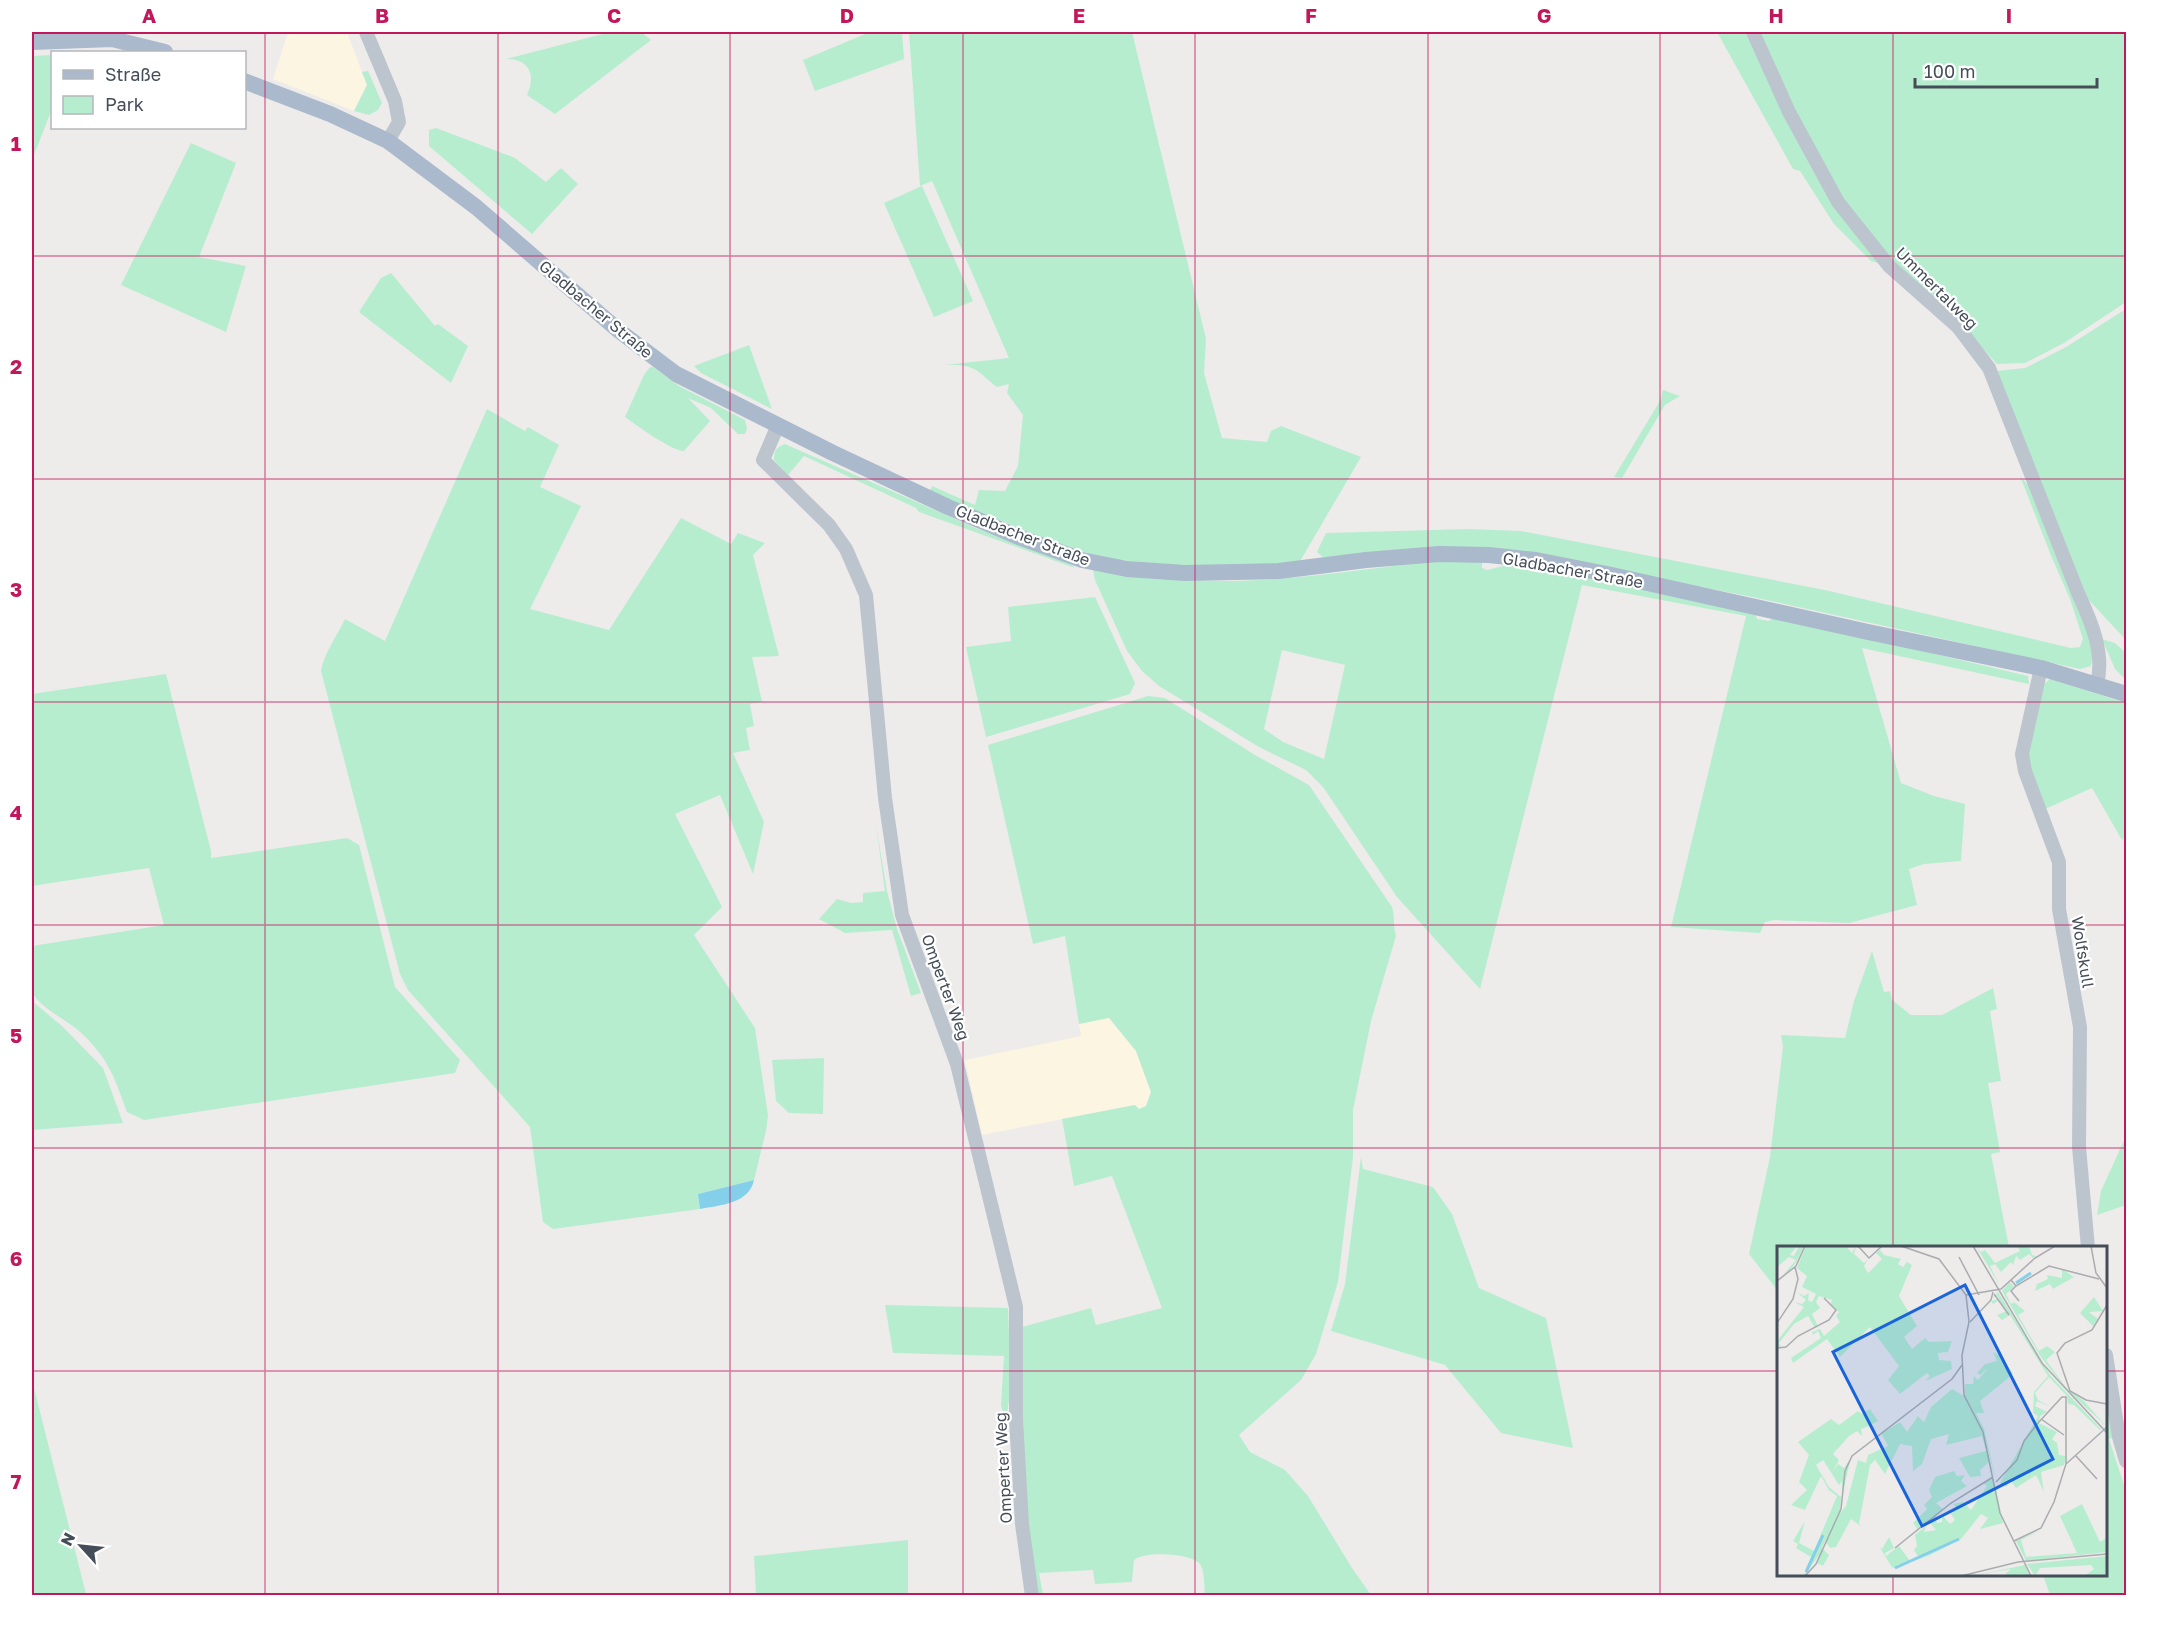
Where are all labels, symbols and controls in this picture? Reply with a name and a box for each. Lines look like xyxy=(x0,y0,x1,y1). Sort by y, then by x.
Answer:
text: A xyxy=(142,3,156,27)
text: B xyxy=(375,3,389,27)
text: C xyxy=(607,3,621,27)
text: D xyxy=(840,3,854,27)
text: E xyxy=(1073,3,1085,27)
text: F xyxy=(1305,3,1317,27)
text: G xyxy=(1537,3,1551,27)
text: H xyxy=(1768,3,1784,27)
text: I xyxy=(2006,3,2012,27)
legend xyxy=(51,51,246,129)
scale bar xyxy=(1915,51,2096,89)
text: 100 m xyxy=(1924,60,1975,82)
text: Straße xyxy=(105,63,161,85)
text: Park xyxy=(105,93,144,115)
text: 1 xyxy=(11,131,21,155)
street label: Ummertalweg xyxy=(1892,243,1982,333)
street label: Gladbacher Straße xyxy=(535,256,657,362)
text: 2 xyxy=(10,354,22,378)
street label: Gladbacher Straße xyxy=(953,500,1093,570)
street label: Gladbacher Straße xyxy=(1501,548,1645,592)
text: 3 xyxy=(10,577,22,601)
text: 4 xyxy=(10,800,22,824)
street label: Wolfskull xyxy=(2067,915,2099,989)
street label: Omperter Weg xyxy=(918,931,974,1043)
text: 5 xyxy=(10,1023,22,1047)
text: 6 xyxy=(10,1246,22,1270)
inset map xyxy=(1777,1246,2107,1576)
street label: Omperter Weg xyxy=(990,1412,1016,1524)
text: 7 xyxy=(11,1469,22,1493)
north arrow xyxy=(51,1516,111,1576)
text: N xyxy=(56,1529,79,1549)

